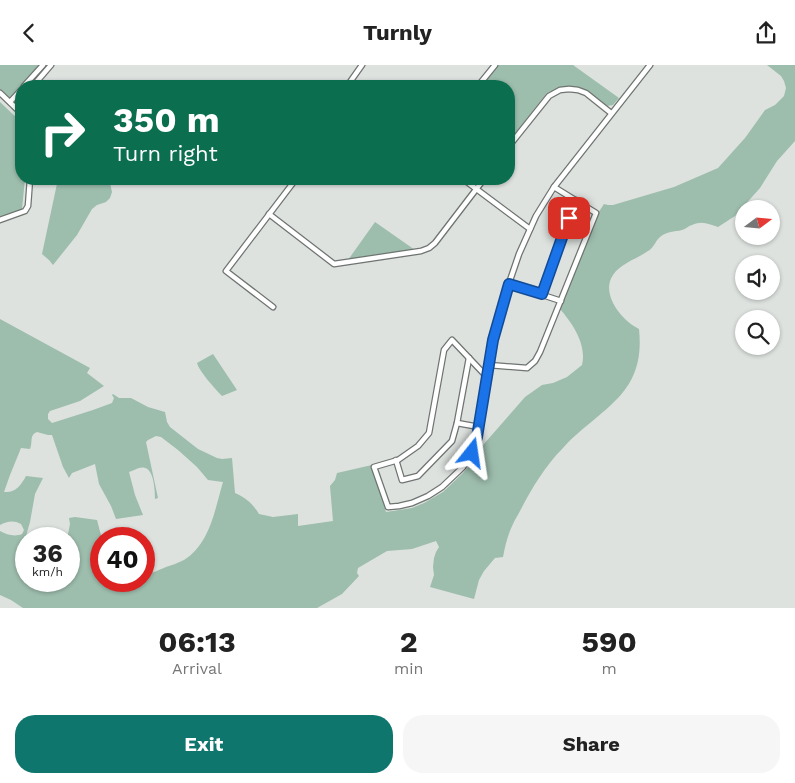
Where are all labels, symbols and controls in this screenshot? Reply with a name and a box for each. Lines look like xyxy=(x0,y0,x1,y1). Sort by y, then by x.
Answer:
icon: back xyxy=(15,19,43,47)
icon: share xyxy=(752,19,780,47)
text: Turnly xyxy=(363,20,432,45)
text: 350 m xyxy=(113,99,220,141)
icon: right xyxy=(30,100,95,165)
text: Turn right xyxy=(113,141,218,166)
pin xyxy=(548,197,590,239)
north arrow xyxy=(735,200,780,245)
map controls xyxy=(735,200,780,355)
icon: arrive xyxy=(555,204,583,232)
button: sound xyxy=(735,255,780,300)
button: search xyxy=(735,310,780,355)
position arrow xyxy=(445,426,497,478)
speed limit sign: 40 xyxy=(90,527,155,592)
text: 36 xyxy=(32,539,63,568)
text: km/h xyxy=(32,565,63,579)
text: 06:13 xyxy=(158,624,236,659)
text: 2 xyxy=(400,624,418,659)
text: 590 xyxy=(582,624,637,659)
text: Arrival xyxy=(172,659,222,678)
text: min xyxy=(394,659,423,678)
text: m xyxy=(602,659,617,678)
button: Exit xyxy=(15,715,393,773)
button: Share xyxy=(403,715,780,773)

